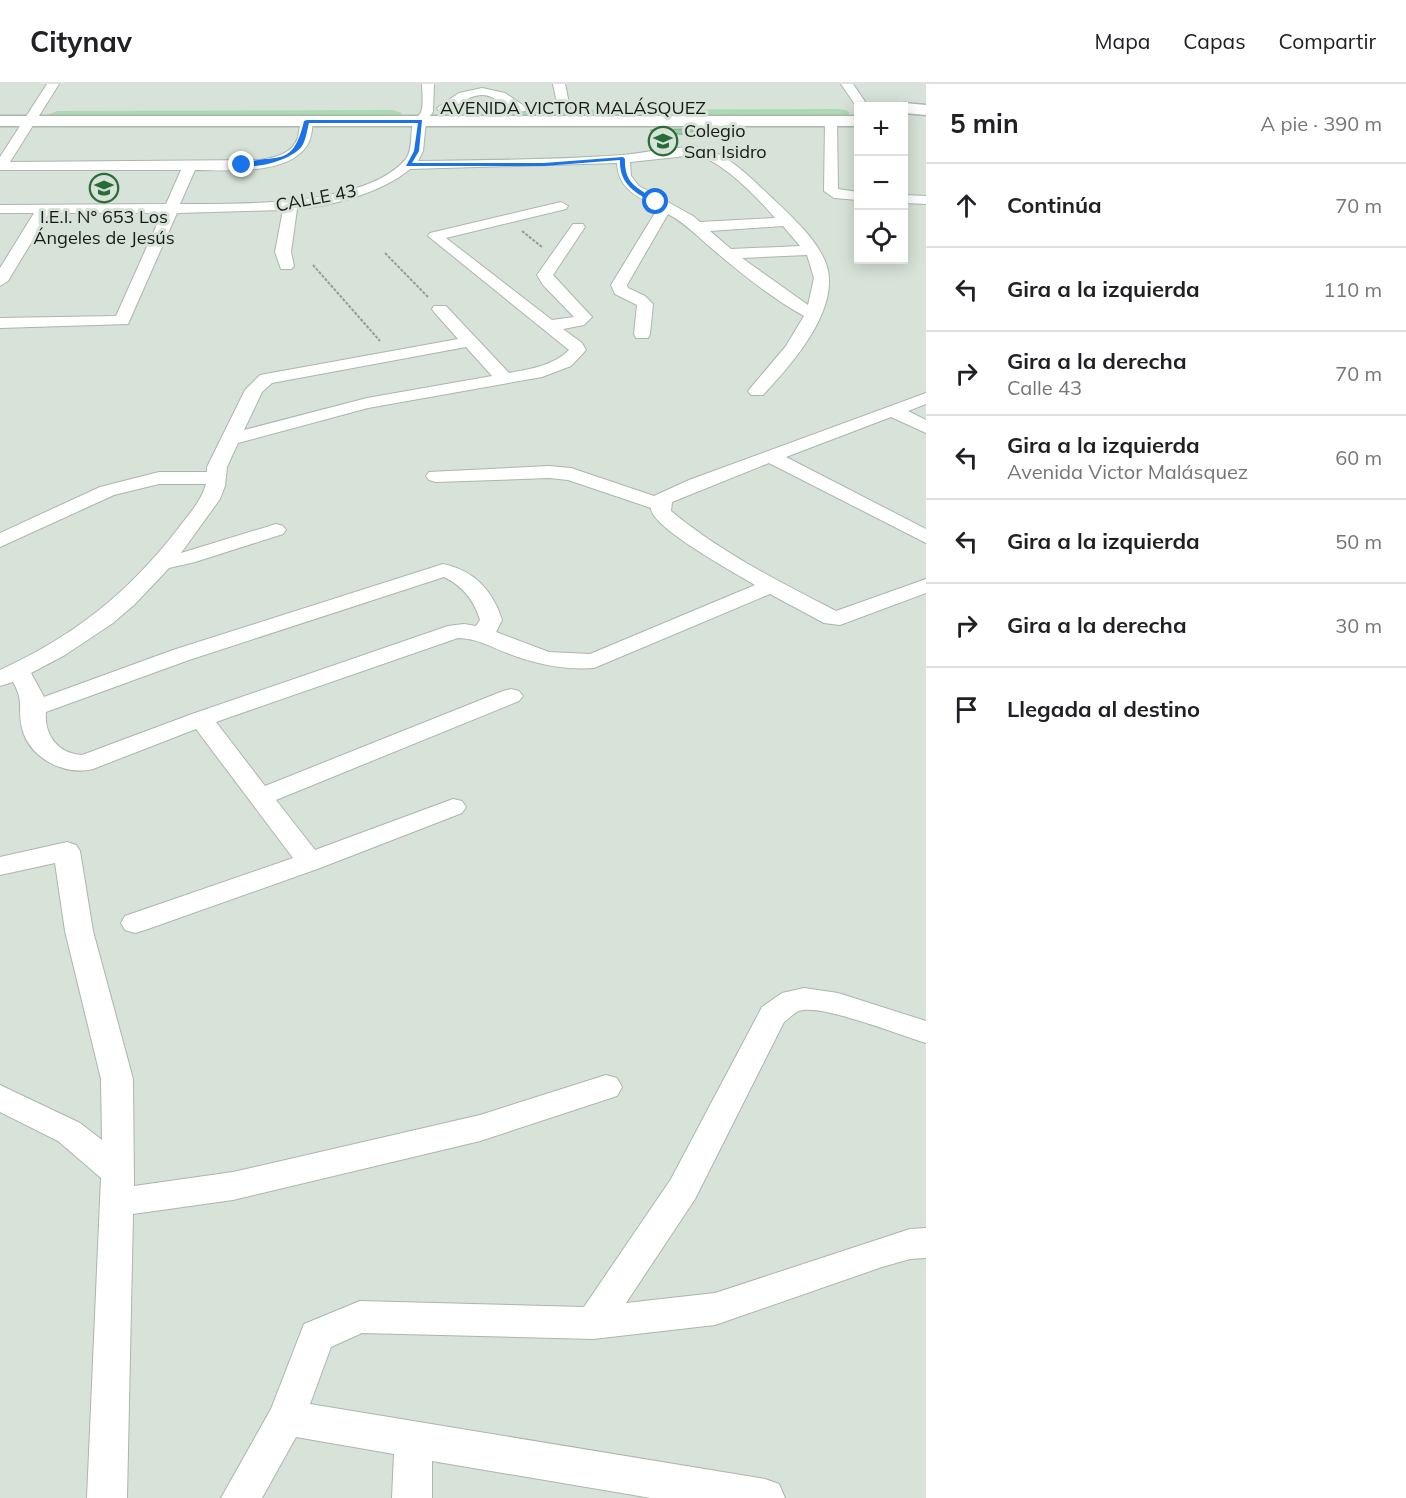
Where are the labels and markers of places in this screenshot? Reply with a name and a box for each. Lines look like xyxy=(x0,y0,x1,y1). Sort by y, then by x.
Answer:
place label: Colegio San Isidro xyxy=(684,119,767,163)
school or university icon: Colegio San Isidro xyxy=(647,125,679,157)
school or university icon: I.E.I. N° 653 Los Ángeles de Jesús xyxy=(88,172,120,204)
place label: I.E.I. N° 653 Los Ángeles de Jesús xyxy=(33,205,175,249)

